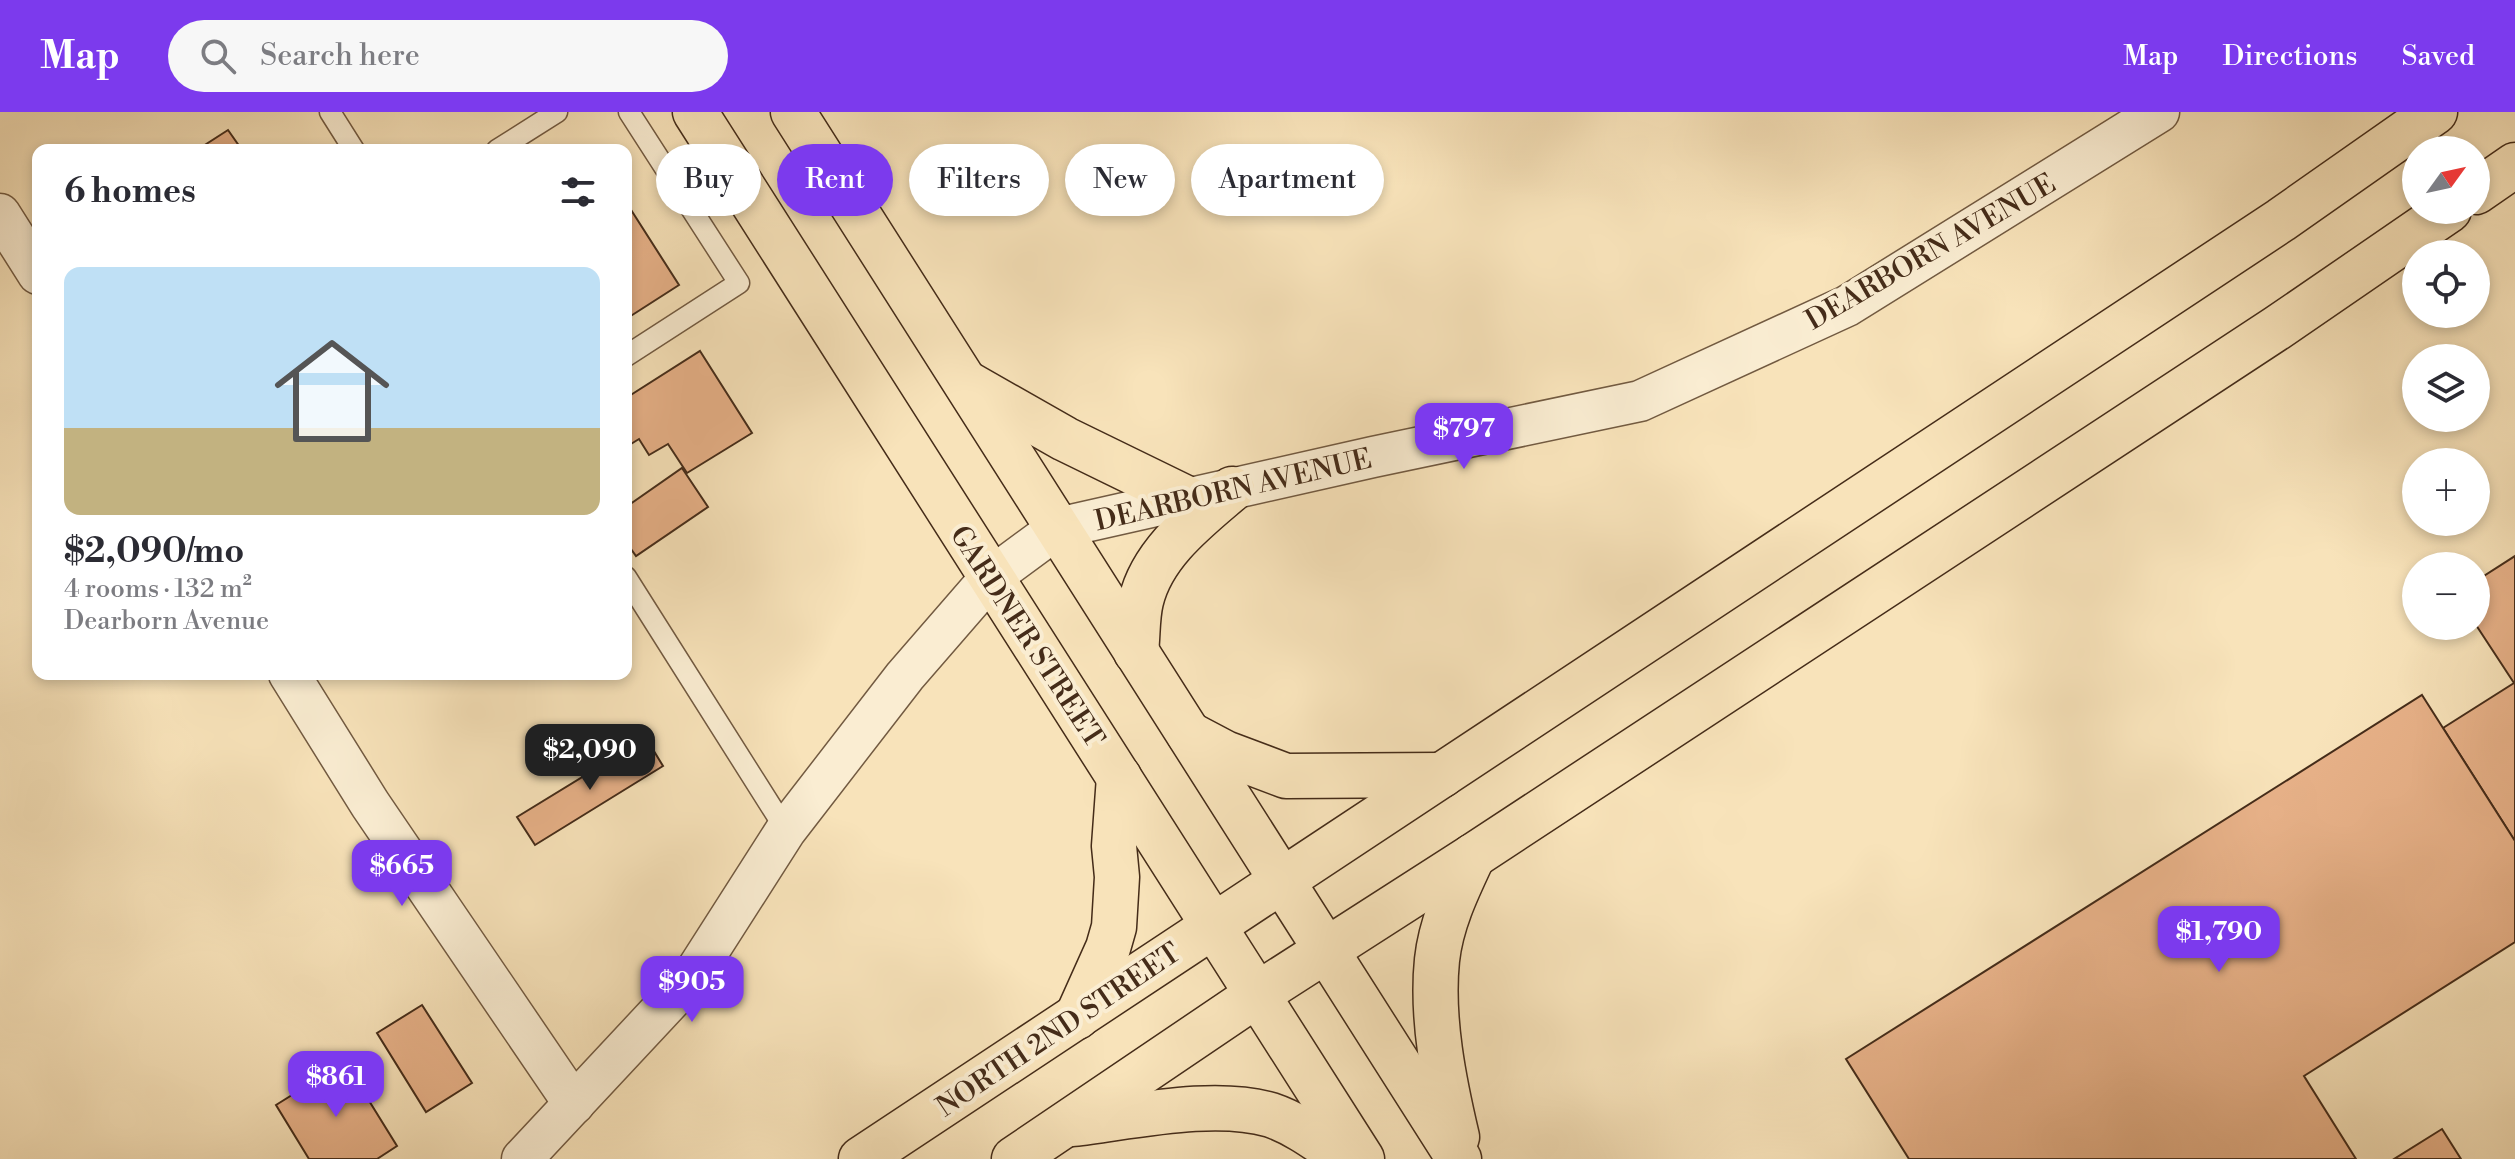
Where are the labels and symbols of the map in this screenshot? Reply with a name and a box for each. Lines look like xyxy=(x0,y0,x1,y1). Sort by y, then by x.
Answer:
north arrow xyxy=(2402,136,2490,224)
street label: DEARBORN AVENUE xyxy=(1799,166,2062,338)
pin: $797 xyxy=(1417,403,1511,471)
street label: DEARBORN AVENUE xyxy=(1091,442,1375,539)
street label: GARDNER STREET xyxy=(942,519,1112,754)
pin: $2,090 xyxy=(525,724,655,792)
pin: $665 xyxy=(355,840,449,908)
pin: $1,790 xyxy=(2154,906,2284,974)
street label: NORTH 2ND STREET xyxy=(930,936,1188,1125)
pin: $905 xyxy=(645,956,739,1024)
pin: $861 xyxy=(289,1051,383,1119)

